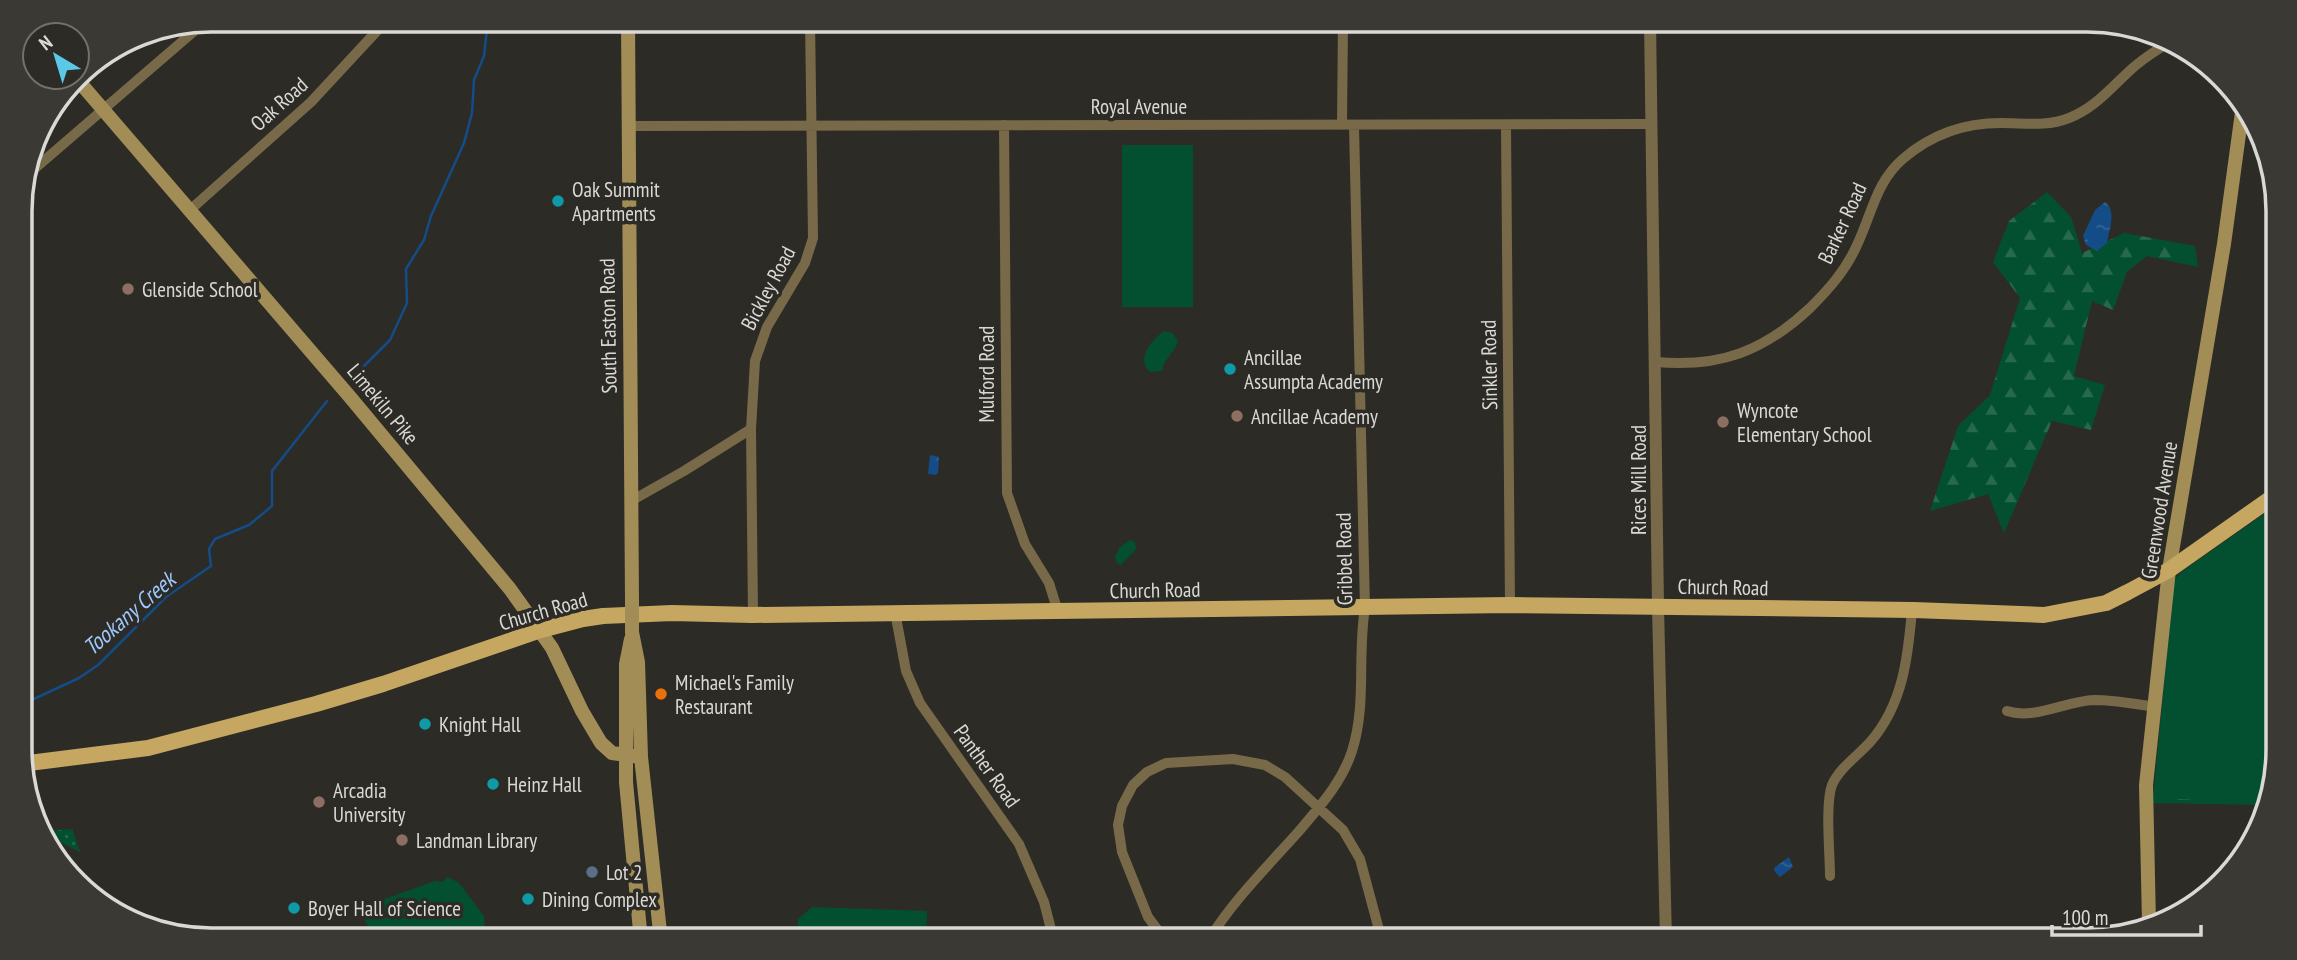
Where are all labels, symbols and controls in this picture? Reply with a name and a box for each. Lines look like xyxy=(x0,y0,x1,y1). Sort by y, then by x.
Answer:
north arrow xyxy=(21,21,91,91)
text: N xyxy=(34,30,57,55)
street label: Oak Road xyxy=(245,71,313,137)
street label: Royal Avenue xyxy=(1091,93,1187,120)
place label: Oak Summit Apartments xyxy=(572,176,660,227)
street label: Barker Road xyxy=(1811,178,1873,268)
marker: Oak Summit Apartments xyxy=(550,193,566,209)
street label: Bickley Road xyxy=(735,242,801,334)
street label: South Easton Road xyxy=(593,258,623,394)
place label: Glenside School xyxy=(142,276,258,303)
marker: Glenside School xyxy=(120,281,136,297)
street label: Sinkler Road xyxy=(1475,320,1503,410)
street label: Mulford Road xyxy=(973,326,1000,422)
place label: Ancillae Assumpta Academy xyxy=(1244,344,1383,395)
street label: Limekiln Pike xyxy=(341,358,425,450)
marker: Ancillae Assumpta Academy xyxy=(1222,361,1238,377)
place label: Wyncote Elementary School xyxy=(1737,397,1872,448)
place label: Ancillae Academy xyxy=(1251,403,1378,430)
marker: Ancillae Academy xyxy=(1229,408,1245,424)
marker: Wyncote Elementary School xyxy=(1715,414,1731,430)
street label: Rices Mill Road xyxy=(1625,425,1652,535)
street label: Greenwood Avenue xyxy=(2135,439,2183,581)
street label: Gribbel Road xyxy=(1330,512,1358,606)
water label: Tookany Creek xyxy=(77,563,184,661)
street label: Church Road xyxy=(1677,573,1769,601)
street label: Church Road xyxy=(1109,576,1201,604)
street label: Church Road xyxy=(496,586,590,636)
place label: Michael's Family Restaurant xyxy=(675,669,794,720)
marker: Michael's Family Restaurant xyxy=(653,686,669,702)
place label: Knight Hall xyxy=(439,711,521,738)
marker: Knight Hall xyxy=(417,716,433,732)
street label: Panther Road xyxy=(948,719,1026,813)
place label: Heinz Hall xyxy=(507,771,582,798)
marker: Heinz Hall xyxy=(485,776,501,792)
place label: Arcadia University xyxy=(333,777,406,828)
marker: Arcadia University xyxy=(311,794,327,810)
place label: Landman Library xyxy=(416,827,537,854)
marker: Landman Library xyxy=(394,832,410,848)
place label: Lot 2 xyxy=(606,859,643,886)
marker: Lot 2 xyxy=(584,864,600,880)
place label: Dining Complex xyxy=(542,886,657,913)
marker: Dining Complex xyxy=(520,891,536,907)
scale bar xyxy=(2052,894,2201,938)
place label: Boyer Hall of Science xyxy=(308,895,461,922)
marker: Boyer Hall of Science xyxy=(286,900,302,916)
text: 100 m xyxy=(2062,904,2108,931)

